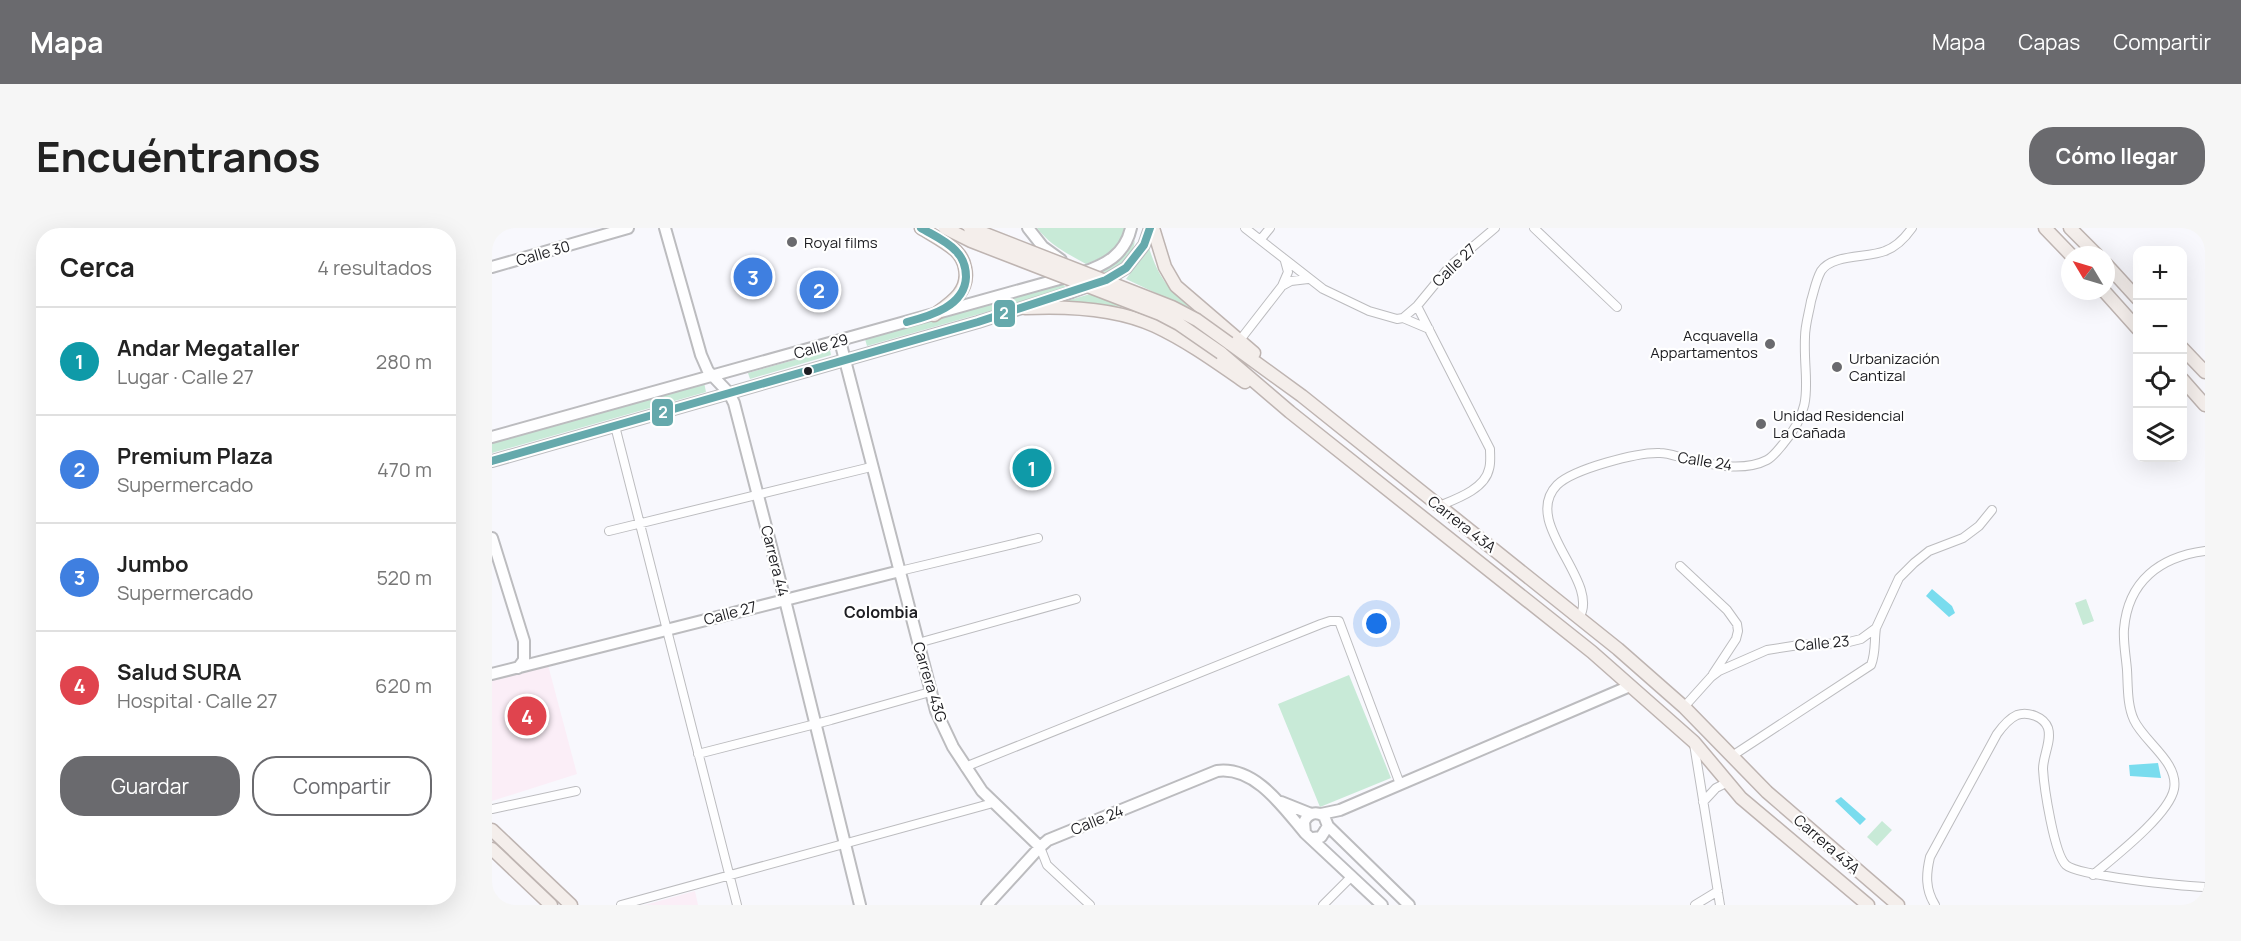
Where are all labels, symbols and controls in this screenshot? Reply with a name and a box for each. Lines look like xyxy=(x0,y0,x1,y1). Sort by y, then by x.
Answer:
text: Mapa xyxy=(30,23,103,61)
text: Mapa xyxy=(1932,28,1985,56)
text: Capas xyxy=(2018,28,2080,56)
text: Compartir xyxy=(2113,28,2211,56)
text: Encuéntranos xyxy=(36,127,321,185)
button: Cómo llegar xyxy=(2029,127,2205,185)
place label: Royal films xyxy=(804,232,878,253)
street label: Calle 30 xyxy=(514,235,572,271)
marker: Royal films xyxy=(785,235,799,249)
street label: Calle 27 xyxy=(1427,239,1481,291)
north arrow xyxy=(2061,246,2115,300)
map controls xyxy=(2133,246,2187,462)
button: + xyxy=(2133,246,2187,300)
text: Cerca xyxy=(60,249,135,285)
text: 4 resultados xyxy=(317,254,432,281)
pin: 3 xyxy=(734,254,772,300)
pin: 2 xyxy=(800,268,838,312)
line badge: 2 xyxy=(993,299,1016,328)
button: − xyxy=(2133,300,2187,354)
text: 2 xyxy=(999,302,1009,324)
place label: Acquavella Appartamentos xyxy=(1650,325,1758,363)
street label: Calle 29 xyxy=(791,328,851,364)
text: Andar Megataller xyxy=(117,333,300,363)
marker: Acquavella Appartamentos xyxy=(1763,337,1777,351)
text: 1 xyxy=(75,348,84,375)
text: 280 m xyxy=(376,348,432,375)
place label: Urbanización Cantizal xyxy=(1849,348,1940,386)
button: locate xyxy=(2133,354,2187,408)
marker: Urbanización Cantizal xyxy=(1830,360,1844,374)
text: Lugar · Calle 27 xyxy=(117,363,254,390)
unlabelled marker xyxy=(802,365,814,377)
line badge: 2 xyxy=(651,398,674,427)
text: 2 xyxy=(658,401,668,423)
place label: Unidad Residencial La Cañada xyxy=(1773,405,1904,443)
button: layers xyxy=(2133,408,2187,462)
marker: Unidad Residencial La Cañada xyxy=(1754,417,1768,431)
text: Premium Plaza xyxy=(117,441,273,471)
pin: 1 xyxy=(1012,446,1052,490)
street label: Calle 24 xyxy=(1676,446,1734,476)
text: 2 xyxy=(74,456,85,483)
text: 470 m xyxy=(377,456,432,483)
text: Supermercado xyxy=(117,471,253,498)
street label: Carrera 43A xyxy=(1423,491,1501,558)
street label: Carrera 44 xyxy=(756,523,794,599)
text: Jumbo xyxy=(117,549,189,579)
text: 3 xyxy=(74,564,85,591)
text: 520 m xyxy=(376,564,432,591)
text: Supermercado xyxy=(117,579,253,606)
street label: Calle 27 xyxy=(701,596,759,630)
district label: Colombia xyxy=(844,601,918,623)
your location xyxy=(1362,609,1391,638)
street label: Calle 23 xyxy=(1794,630,1850,656)
street label: Carrera 43G xyxy=(908,639,952,725)
text: Salud SURA xyxy=(117,657,242,687)
text: 4 xyxy=(73,672,86,699)
text: 620 m xyxy=(375,672,432,699)
text: Hospital · Calle 27 xyxy=(117,687,278,714)
pin: 4 xyxy=(507,694,546,738)
button: Guardar xyxy=(60,756,240,816)
button: Compartir xyxy=(252,756,432,816)
street label: Calle 24 xyxy=(1068,800,1127,840)
street label: Carrera 43A xyxy=(1789,809,1865,879)

